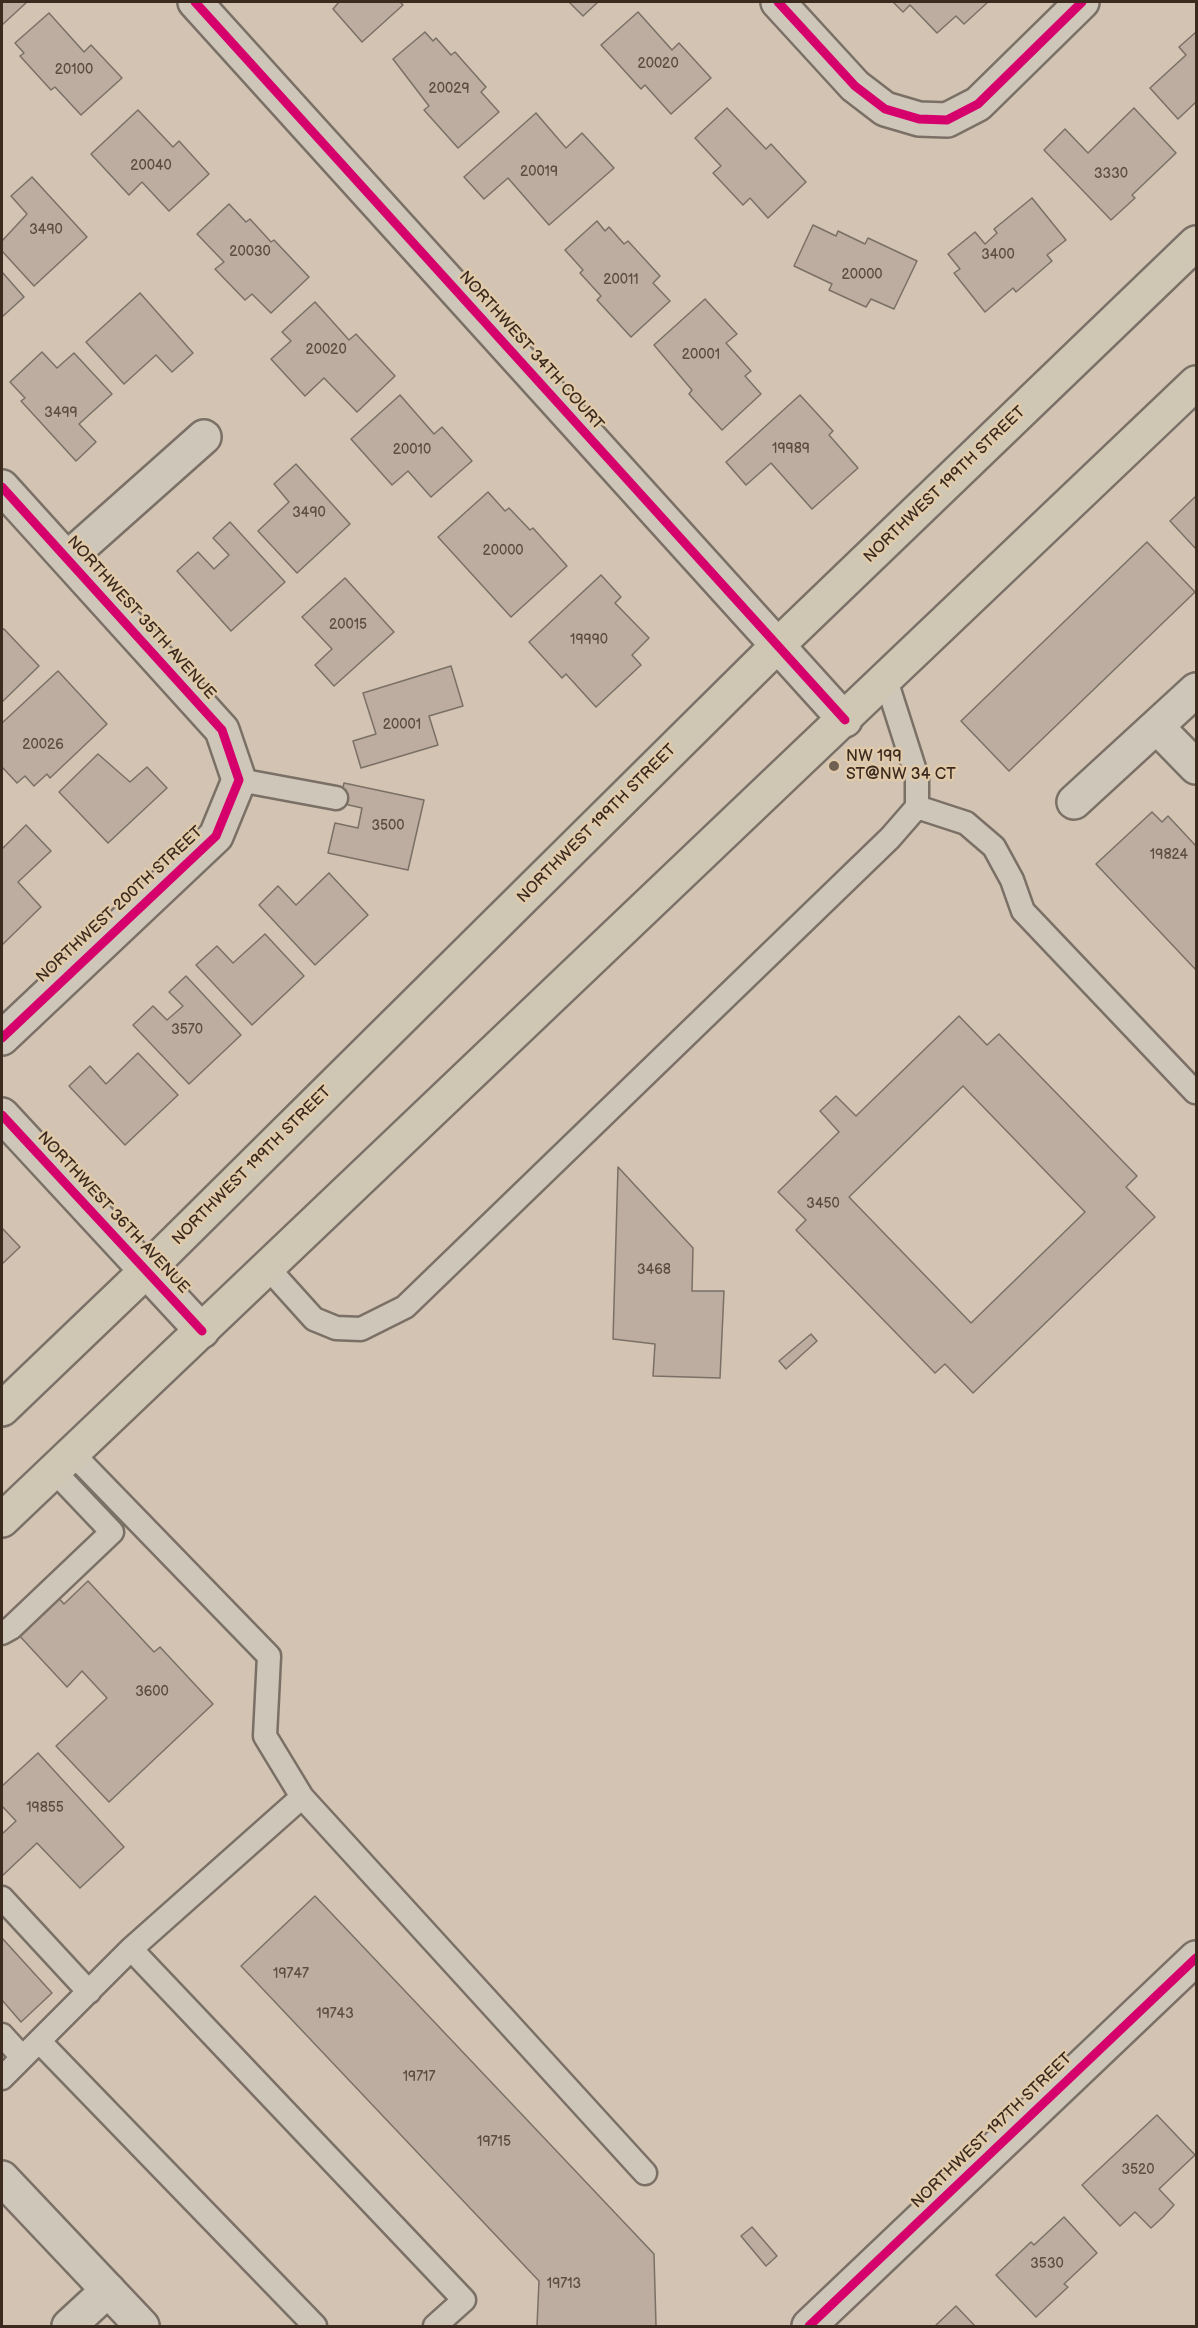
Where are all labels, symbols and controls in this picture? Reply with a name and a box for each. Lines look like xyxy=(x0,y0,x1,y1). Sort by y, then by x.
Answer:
house number: 20020 xyxy=(637,56,679,72)
house number: 20100 xyxy=(55,62,93,78)
house number: 20029 xyxy=(428,81,470,97)
house number: 20040 xyxy=(130,158,172,174)
house number: 20019 xyxy=(520,164,558,180)
house number: 3330 xyxy=(1094,166,1128,182)
house number: 3490 xyxy=(29,222,63,238)
house number: 20030 xyxy=(229,244,271,260)
house number: 3400 xyxy=(981,247,1015,263)
house number: 20000 xyxy=(841,267,883,283)
street label: NORTHWEST 34TH COURT xyxy=(455,268,607,434)
house number: 20011 xyxy=(603,272,639,288)
house number: 20020 xyxy=(305,342,347,358)
house number: 20001 xyxy=(682,347,720,363)
street label: NORTHWEST 199TH STREET xyxy=(860,403,1030,567)
house number: 3499 xyxy=(44,405,78,421)
house number: 19989 xyxy=(772,441,810,457)
house number: 20010 xyxy=(393,442,431,458)
house number: 3490 xyxy=(292,505,326,521)
street label: NORTHWEST 35TH AVENUE xyxy=(63,532,219,704)
house number: 20000 xyxy=(482,543,524,559)
house number: 20015 xyxy=(329,617,367,633)
house number: 19990 xyxy=(570,632,608,648)
house number: 20001 xyxy=(383,717,421,733)
house number: 20026 xyxy=(22,737,64,753)
street label: NORTHWEST 199TH STREET xyxy=(514,741,680,907)
place label: NW 199 ST@NW 34 CT xyxy=(846,747,956,785)
marker: NW 199 ST@NW 34 CT xyxy=(827,759,841,773)
house number: 3500 xyxy=(371,818,405,834)
street label: NORTHWEST 200TH STREET xyxy=(33,823,207,987)
house number: 19824 xyxy=(1150,847,1188,863)
house number: 3570 xyxy=(171,1022,203,1038)
street label: NORTHWEST 199TH STREET xyxy=(169,1083,335,1249)
street label: NORTHWEST 36TH AVENUE xyxy=(33,1128,193,1298)
house number: 3450 xyxy=(806,1196,840,1212)
house number: 3468 xyxy=(637,1262,671,1278)
house number: 3600 xyxy=(135,1684,169,1700)
house number: 19855 xyxy=(26,1800,64,1816)
house number: 19747 xyxy=(273,1966,309,1982)
house number: 19743 xyxy=(316,2006,354,2022)
street label: NORTHWEST 197TH STREET xyxy=(908,2049,1076,2213)
house number: 19717 xyxy=(403,2069,435,2085)
house number: 19715 xyxy=(477,2134,511,2150)
house number: 3520 xyxy=(1121,2162,1155,2178)
house number: 3530 xyxy=(1030,2256,1064,2272)
house number: 19713 xyxy=(547,2276,581,2292)

